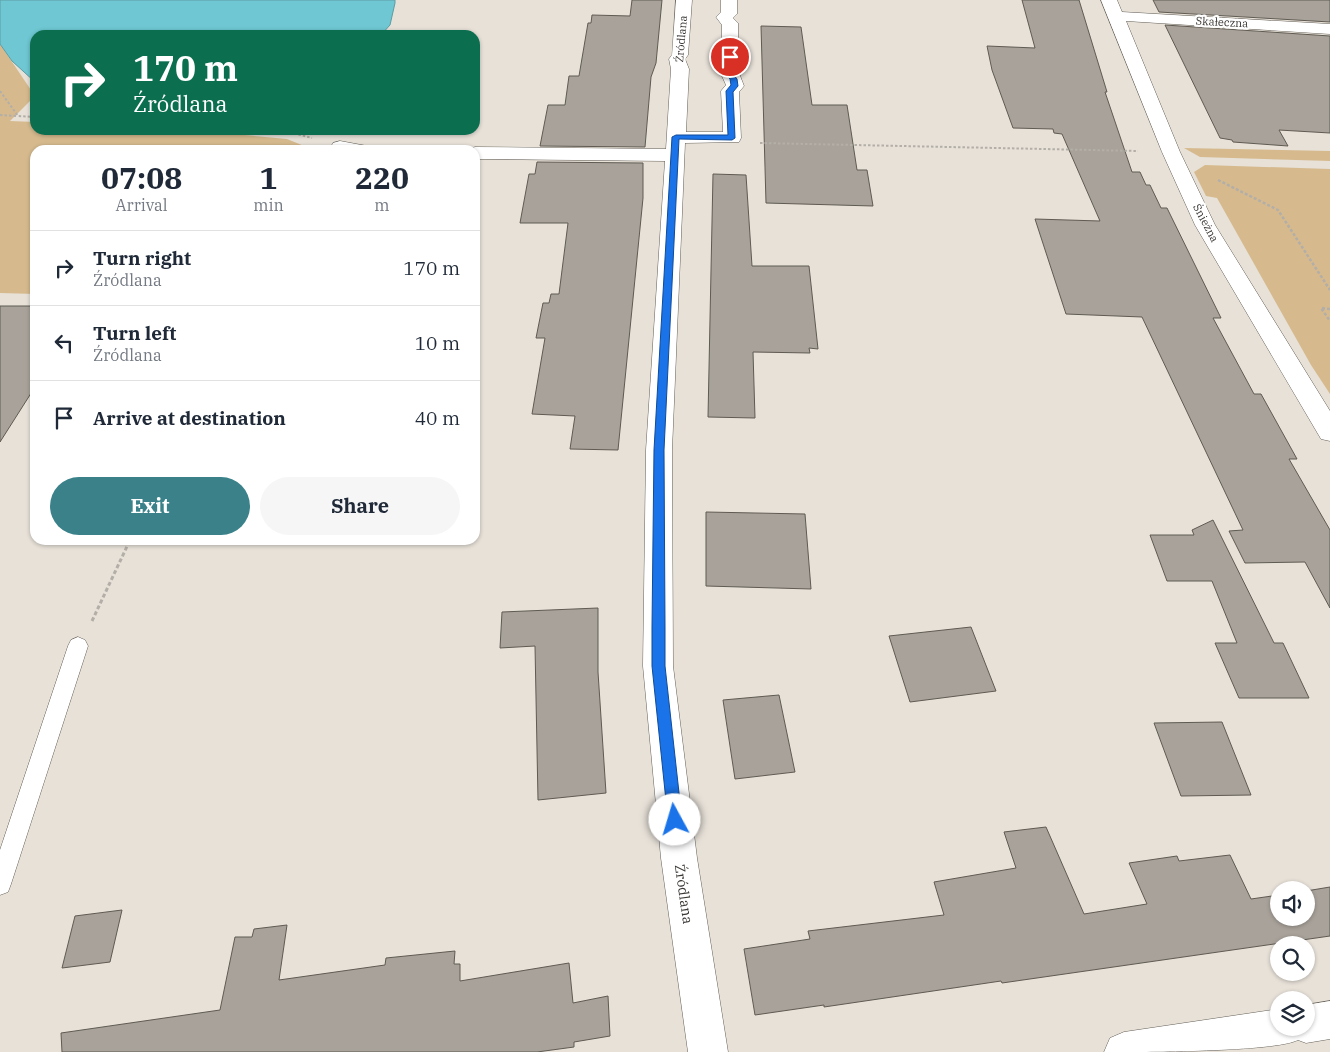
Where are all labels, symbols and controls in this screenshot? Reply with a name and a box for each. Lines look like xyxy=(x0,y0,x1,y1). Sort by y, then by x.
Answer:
street label: Skałeczna xyxy=(1195,14,1249,30)
street label: Źródlana xyxy=(672,15,690,63)
pin xyxy=(709,36,751,78)
icon: arrive xyxy=(716,43,744,71)
text: 170 m xyxy=(133,45,238,91)
icon: right xyxy=(50,50,115,115)
text: Źródlana xyxy=(133,89,227,118)
text: 07:08 xyxy=(101,158,182,197)
text: 1 xyxy=(260,158,278,197)
text: 220 xyxy=(355,158,409,197)
text: Arrival xyxy=(116,195,168,215)
text: min xyxy=(253,195,284,215)
text: m xyxy=(374,195,390,215)
street label: Śnieżna xyxy=(1190,201,1222,245)
text: Turn right xyxy=(93,246,191,270)
icon: right xyxy=(50,254,78,282)
text: 170 m xyxy=(403,256,460,280)
text: Źródlana xyxy=(93,270,162,290)
text: Turn left xyxy=(93,321,176,345)
icon: left xyxy=(50,329,78,357)
text: 10 m xyxy=(415,331,460,355)
text: Źródlana xyxy=(93,345,162,365)
icon: arrive xyxy=(50,404,78,432)
text: Arrive at destination xyxy=(93,406,286,430)
text: 40 m xyxy=(415,406,460,430)
button: Exit xyxy=(50,477,250,535)
button: Share xyxy=(260,477,460,535)
position arrow xyxy=(648,793,700,845)
street label: Źródlana xyxy=(671,863,698,925)
map controls xyxy=(1270,881,1315,1036)
button: sound xyxy=(1270,881,1315,926)
button: search xyxy=(1270,936,1315,981)
button: layers xyxy=(1270,991,1315,1036)

